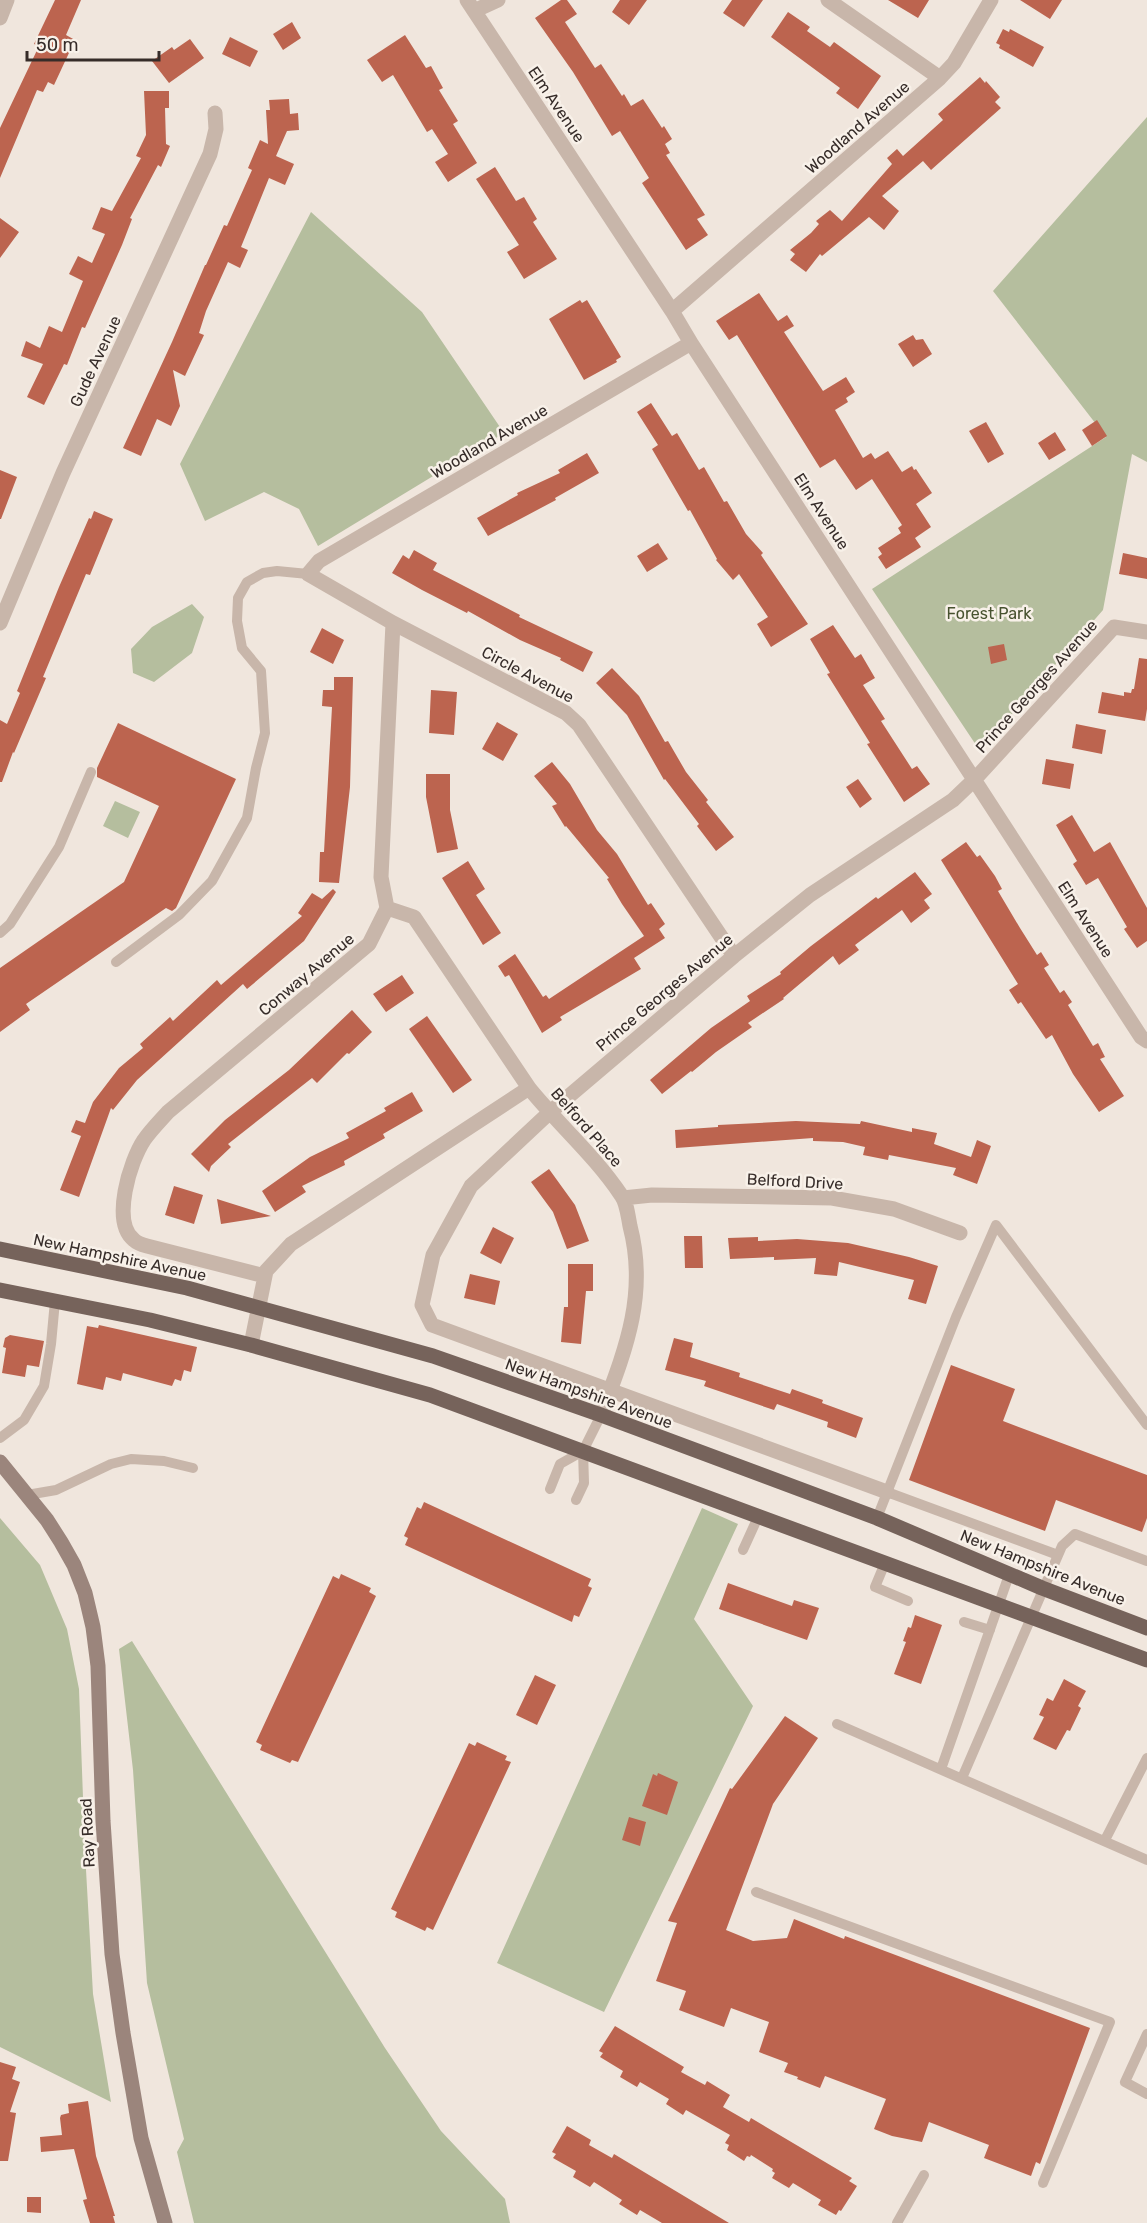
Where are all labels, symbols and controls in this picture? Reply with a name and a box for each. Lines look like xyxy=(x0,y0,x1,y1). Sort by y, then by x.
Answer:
scale bar xyxy=(27,24,159,62)
text: 50 m xyxy=(36,34,79,56)
street label: Elm Avenue xyxy=(524,63,589,146)
street label: Woodland Avenue xyxy=(801,77,913,178)
street label: Gude Avenue xyxy=(66,313,125,410)
street label: Woodland Avenue xyxy=(427,400,551,483)
street label: Elm Avenue xyxy=(790,469,853,553)
park label: Forest Park xyxy=(947,604,1032,623)
street label: Prince Georges Avenue xyxy=(971,616,1101,757)
street label: Circle Avenue xyxy=(478,642,577,707)
street label: Elm Avenue xyxy=(1054,877,1117,961)
street label: Conway Avenue xyxy=(255,929,358,1020)
street label: Prince Georges Avenue xyxy=(592,930,737,1055)
street label: Belford Place xyxy=(547,1084,626,1171)
street label: Belford Drive xyxy=(746,1169,844,1194)
street label: New Hampshire Avenue xyxy=(32,1230,208,1285)
street label: New Hampshire Avenue xyxy=(503,1354,675,1433)
street label: New Hampshire Avenue xyxy=(957,1526,1128,1609)
street label: Ray Road xyxy=(76,1798,99,1868)

